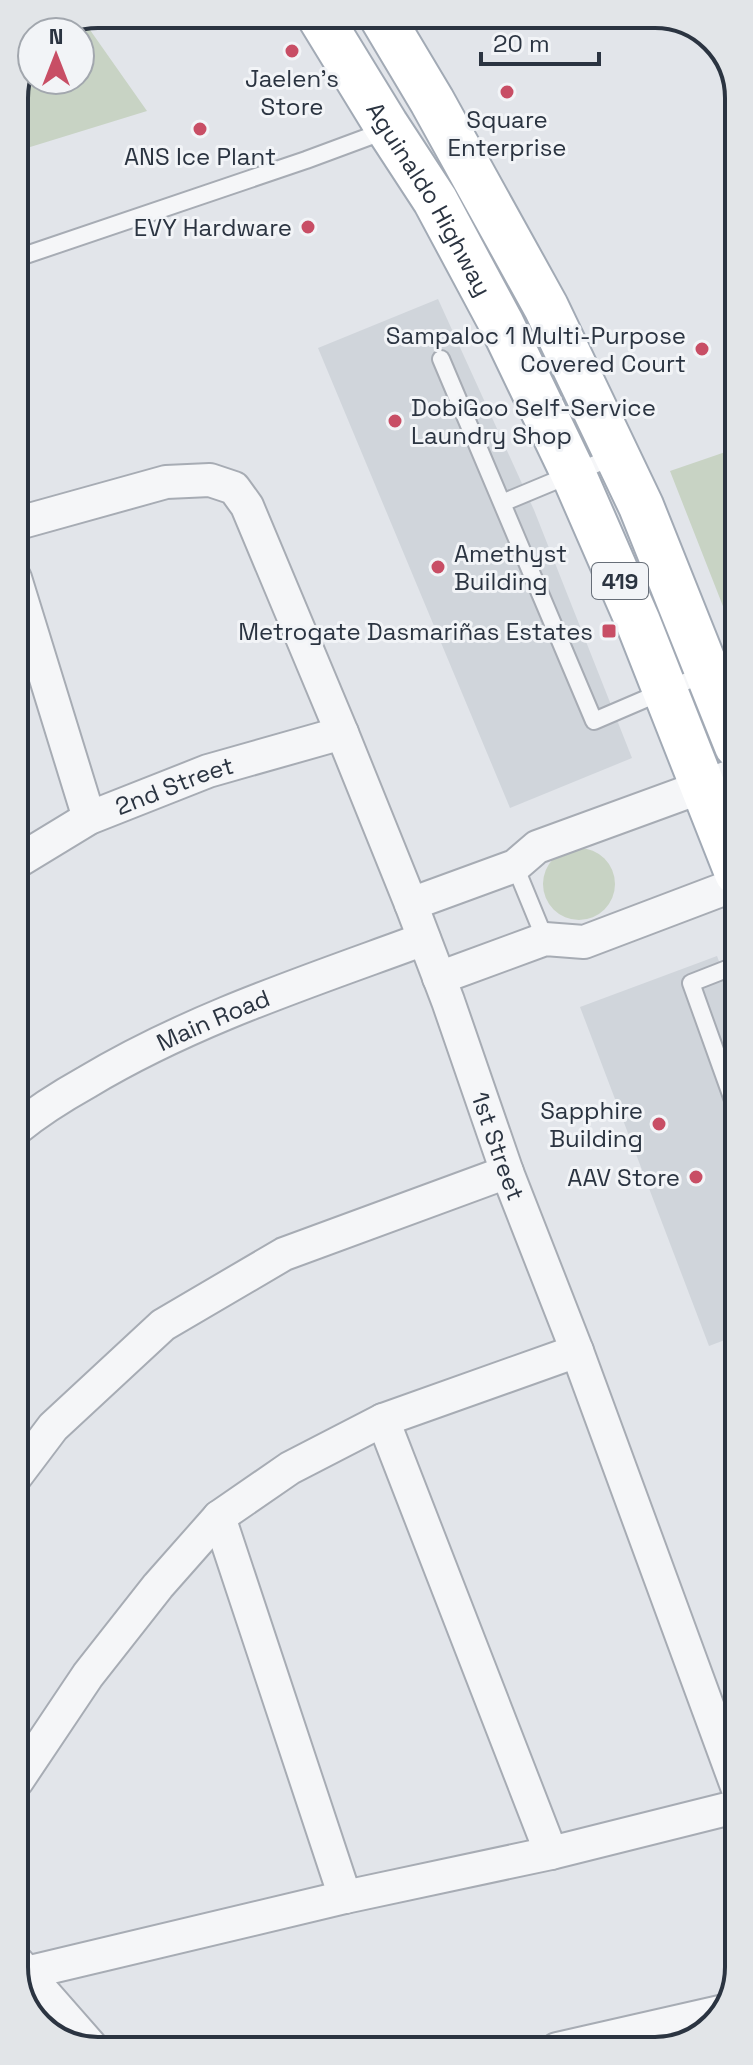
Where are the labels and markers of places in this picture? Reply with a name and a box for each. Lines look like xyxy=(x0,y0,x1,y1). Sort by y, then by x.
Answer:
marker: Jaelen's Store xyxy=(283,42,301,60)
place label: Jaelen's Store xyxy=(245,63,339,122)
marker: Square Enterprise xyxy=(498,83,516,101)
place label: Square Enterprise xyxy=(448,104,567,163)
marker: ANS Ice Plant xyxy=(191,120,209,138)
place label: ANS Ice Plant xyxy=(124,141,276,172)
place label: EVY Hardware xyxy=(134,212,292,243)
marker: EVY Hardware xyxy=(299,218,317,236)
place label: Sampaloc 1 Multi-Purpose Covered Court xyxy=(386,320,686,379)
marker: Sampaloc 1 Multi-Purpose Covered Court xyxy=(693,340,711,358)
place label: DobiGoo Self-Service Laundry Shop xyxy=(411,392,656,451)
marker: DobiGoo Self-Service Laundry Shop xyxy=(386,412,404,430)
place label: Amethyst Building xyxy=(454,538,567,597)
marker: Amethyst Building xyxy=(429,558,447,576)
place label: Metrogate Dasmariñas Estates xyxy=(238,616,593,647)
marker: Metrogate Dasmariñas Estates xyxy=(600,622,618,640)
place label: Sapphire Building xyxy=(540,1095,643,1154)
marker: Sapphire Building xyxy=(650,1115,668,1133)
place label: AAV Store xyxy=(567,1162,680,1193)
marker: AAV Store xyxy=(687,1168,705,1186)

